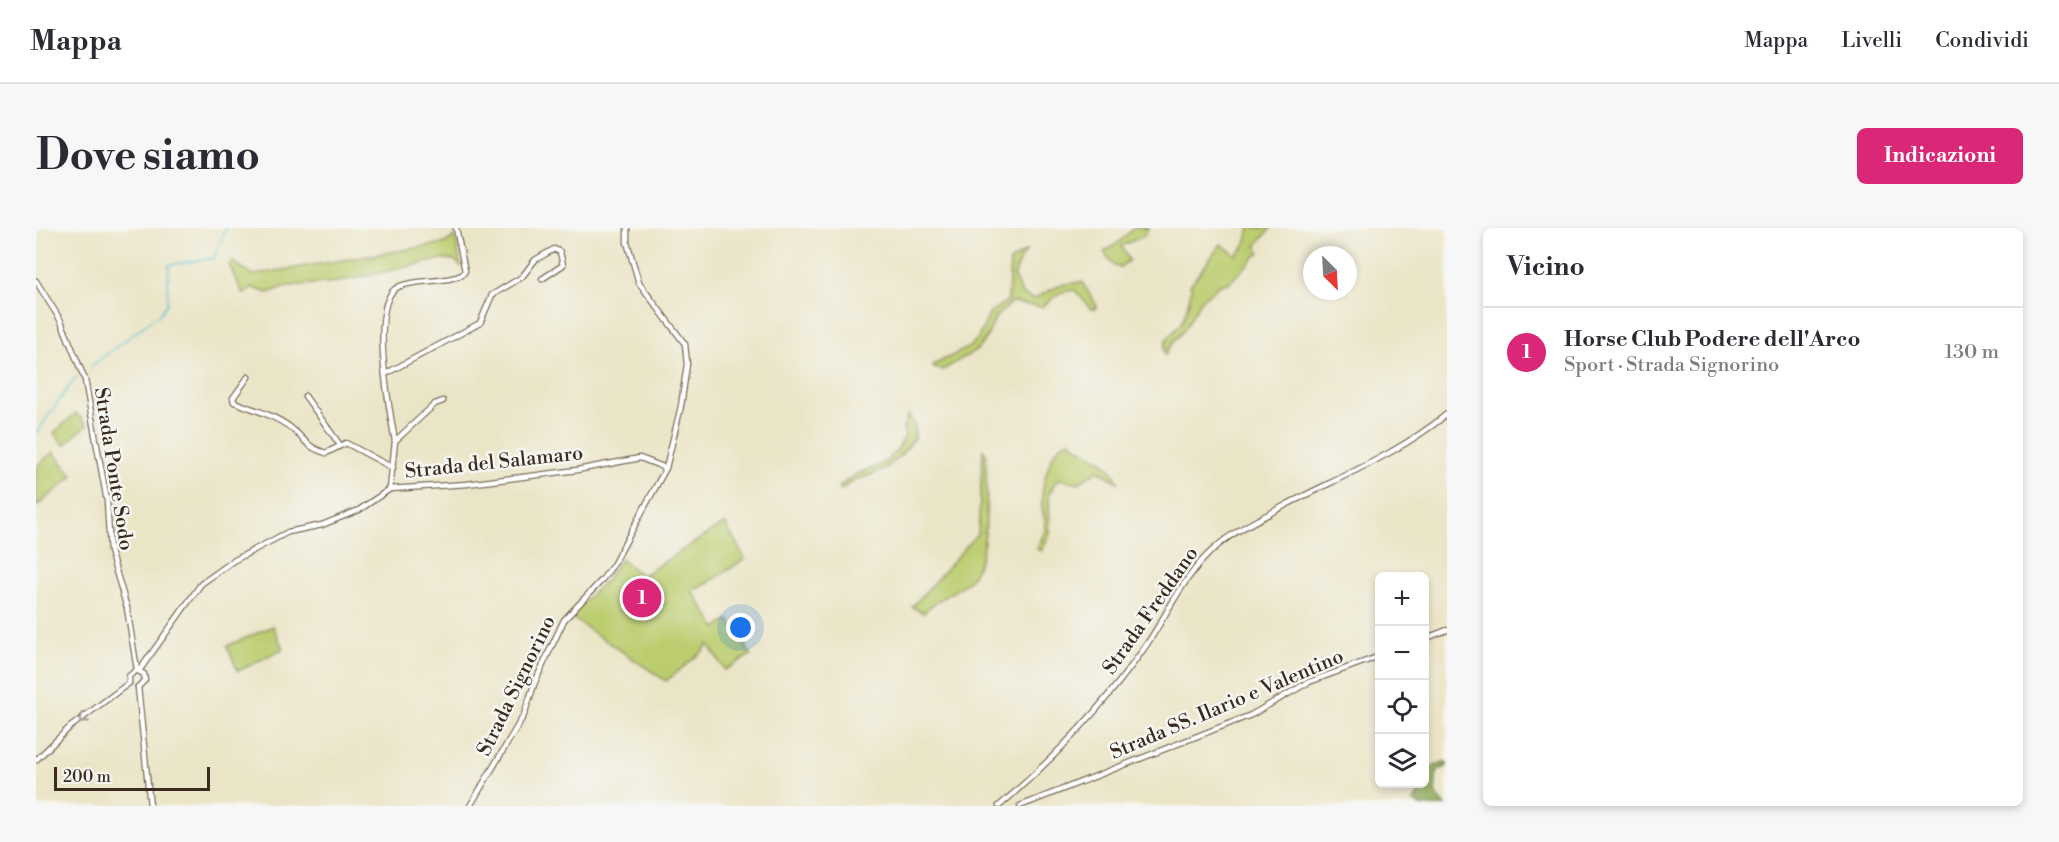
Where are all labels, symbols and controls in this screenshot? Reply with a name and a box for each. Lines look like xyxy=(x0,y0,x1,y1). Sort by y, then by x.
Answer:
text: Mappa xyxy=(30,24,122,59)
text: Mappa xyxy=(1744,28,1808,54)
text: Livelli xyxy=(1841,28,1902,54)
text: Condividi xyxy=(1935,28,2029,54)
button: Indicazioni xyxy=(1857,128,2023,184)
text: Dove siamo xyxy=(36,130,260,183)
north arrow xyxy=(1303,246,1357,300)
text: Vicino xyxy=(1507,251,1585,283)
text: Horse Club Podere dell'Arco xyxy=(1564,326,1860,353)
text: 1 xyxy=(1522,340,1531,365)
text: 130 m xyxy=(1944,340,1999,365)
text: Sport · Strada Signorino xyxy=(1564,353,1779,378)
street label: Strada Ponte Sodo xyxy=(88,386,138,552)
street label: Strada del Salamaro xyxy=(404,441,584,485)
street label: Strada Freddano xyxy=(1098,542,1204,680)
map controls xyxy=(1375,572,1429,788)
button: + xyxy=(1375,572,1429,626)
pin: 1 xyxy=(622,576,662,620)
street label: Strada Signorino xyxy=(472,612,562,760)
your location xyxy=(726,613,755,642)
button: − xyxy=(1375,626,1429,680)
street label: Strada SS. Ilario e Valentino xyxy=(1106,644,1348,766)
button: locate xyxy=(1375,680,1429,734)
one-way arrow xyxy=(78,711,89,722)
button: layers xyxy=(1375,734,1429,788)
scale bar xyxy=(54,764,210,792)
text: 200 m xyxy=(63,767,111,787)

